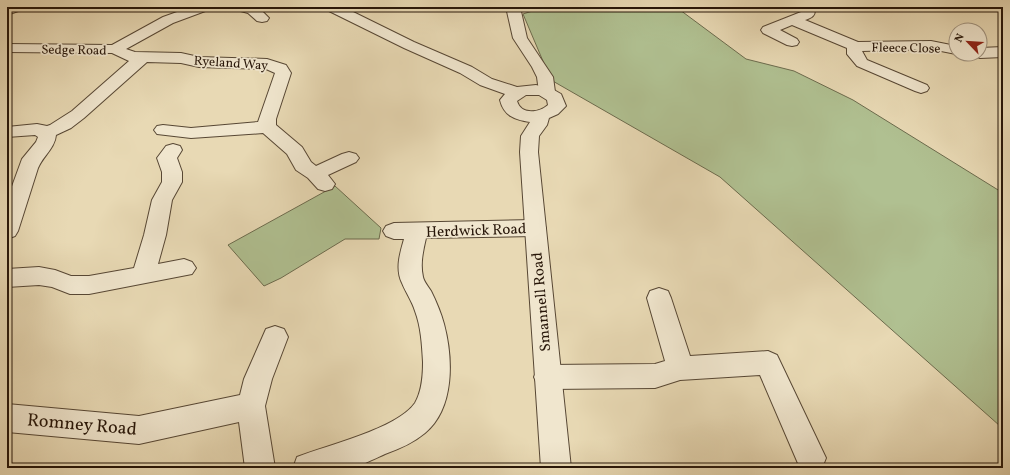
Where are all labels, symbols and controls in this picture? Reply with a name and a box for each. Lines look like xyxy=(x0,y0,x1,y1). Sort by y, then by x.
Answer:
north arrow xyxy=(948,22,988,62)
text: N xyxy=(952,32,969,45)
street label: Fleece Close xyxy=(871,39,941,59)
street label: Sedge Road xyxy=(41,41,107,61)
street label: Ryeland Way xyxy=(193,52,269,76)
street label: Herdwick Road xyxy=(425,219,527,244)
street label: Smannell Road xyxy=(528,251,557,353)
street label: Romney Road xyxy=(26,408,138,443)

